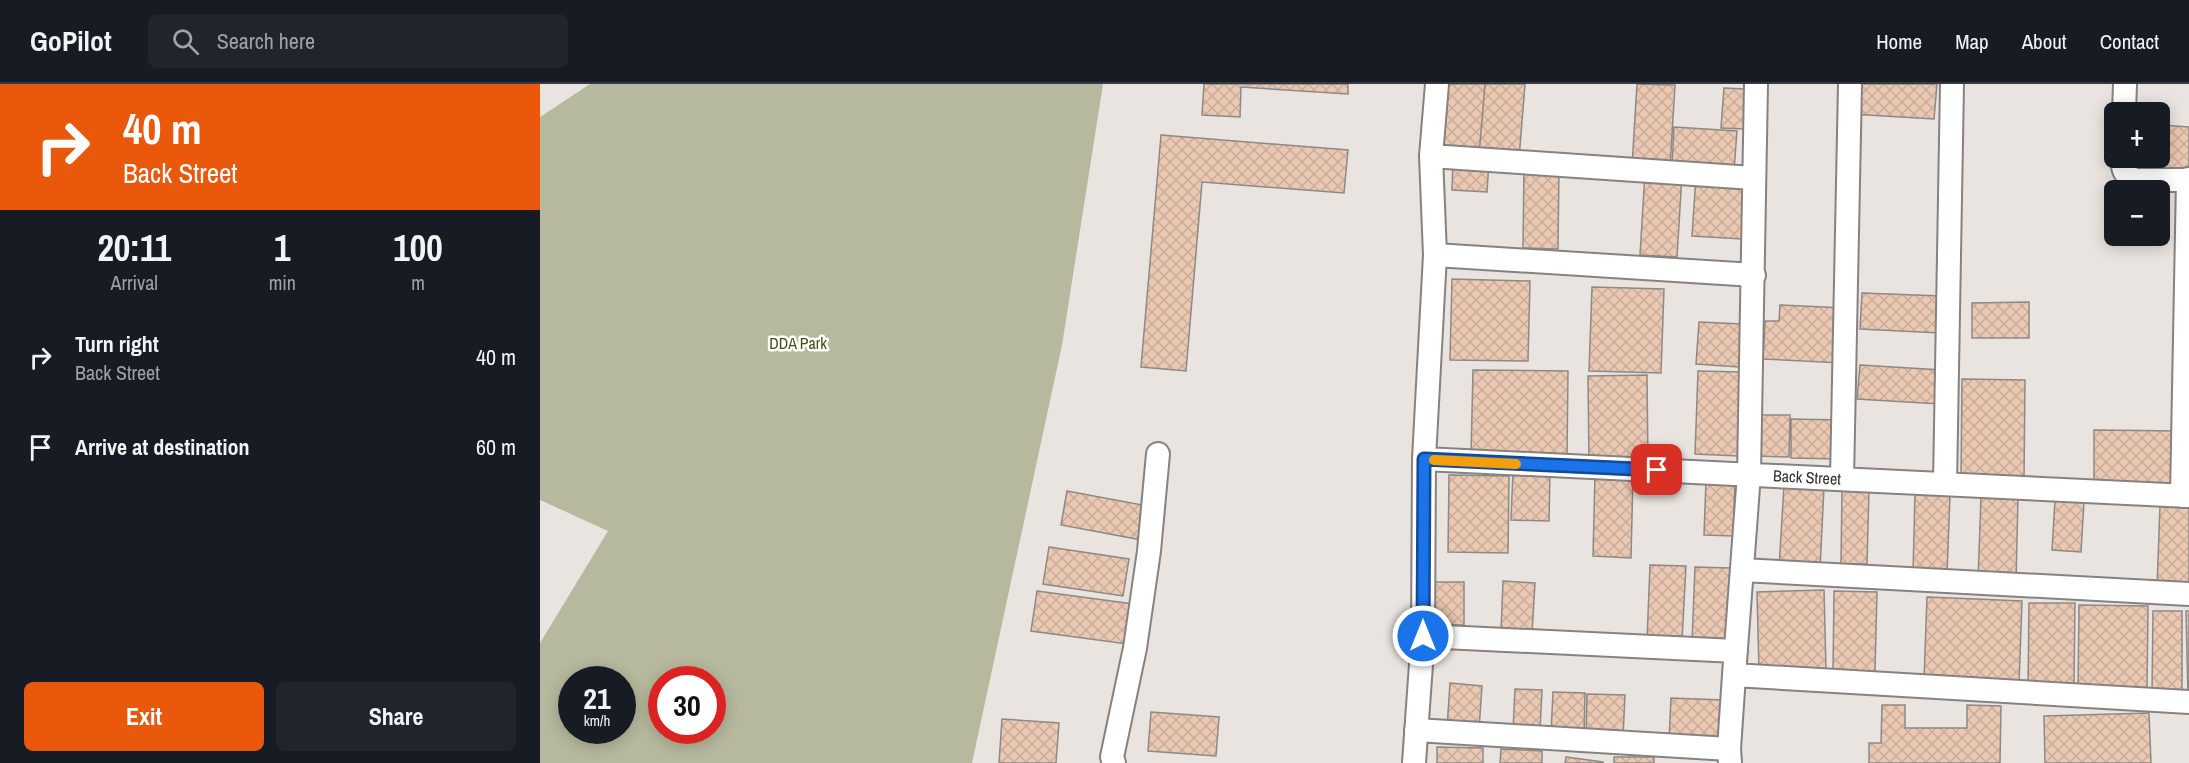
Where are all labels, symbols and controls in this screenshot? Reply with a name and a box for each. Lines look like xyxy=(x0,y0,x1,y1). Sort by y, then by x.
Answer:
search box xyxy=(148,14,568,68)
text: GoPilot xyxy=(30,22,112,60)
icon: search xyxy=(169,25,202,58)
text: Search here xyxy=(217,26,315,56)
text: Home xyxy=(1876,27,1922,56)
text: Map xyxy=(1955,27,1989,56)
text: About xyxy=(2022,27,2067,56)
text: Contact xyxy=(2100,27,2159,56)
text: 40 m xyxy=(123,101,202,157)
map controls xyxy=(2104,102,2170,246)
button: + xyxy=(2104,102,2170,168)
icon: right xyxy=(24,108,102,186)
text: Back Street xyxy=(123,155,237,191)
button: − xyxy=(2104,180,2170,246)
text: 20:11 xyxy=(97,224,171,272)
text: 1 xyxy=(274,224,291,272)
text: 100 xyxy=(393,224,443,272)
text: Arrival xyxy=(111,269,158,296)
text: min xyxy=(269,269,296,296)
text: m xyxy=(411,269,425,296)
text: Turn right xyxy=(75,329,159,359)
park label: DDA Park xyxy=(769,332,827,354)
icon: right xyxy=(24,341,57,374)
text: 40 m xyxy=(476,342,516,372)
text: Back Street xyxy=(75,359,160,386)
icon: arrive xyxy=(24,431,57,464)
text: Arrive at destination xyxy=(75,432,249,462)
text: 60 m xyxy=(476,432,516,462)
pin xyxy=(1631,444,1682,495)
icon: arrive xyxy=(1640,453,1673,486)
street label: Back Street xyxy=(1773,464,1842,490)
position arrow xyxy=(1391,604,1455,668)
speed limit sign: 30 xyxy=(648,666,726,744)
text: 21 xyxy=(583,678,611,718)
button: Exit xyxy=(24,682,264,751)
button: Share xyxy=(276,682,516,751)
text: km/h xyxy=(584,710,610,731)

